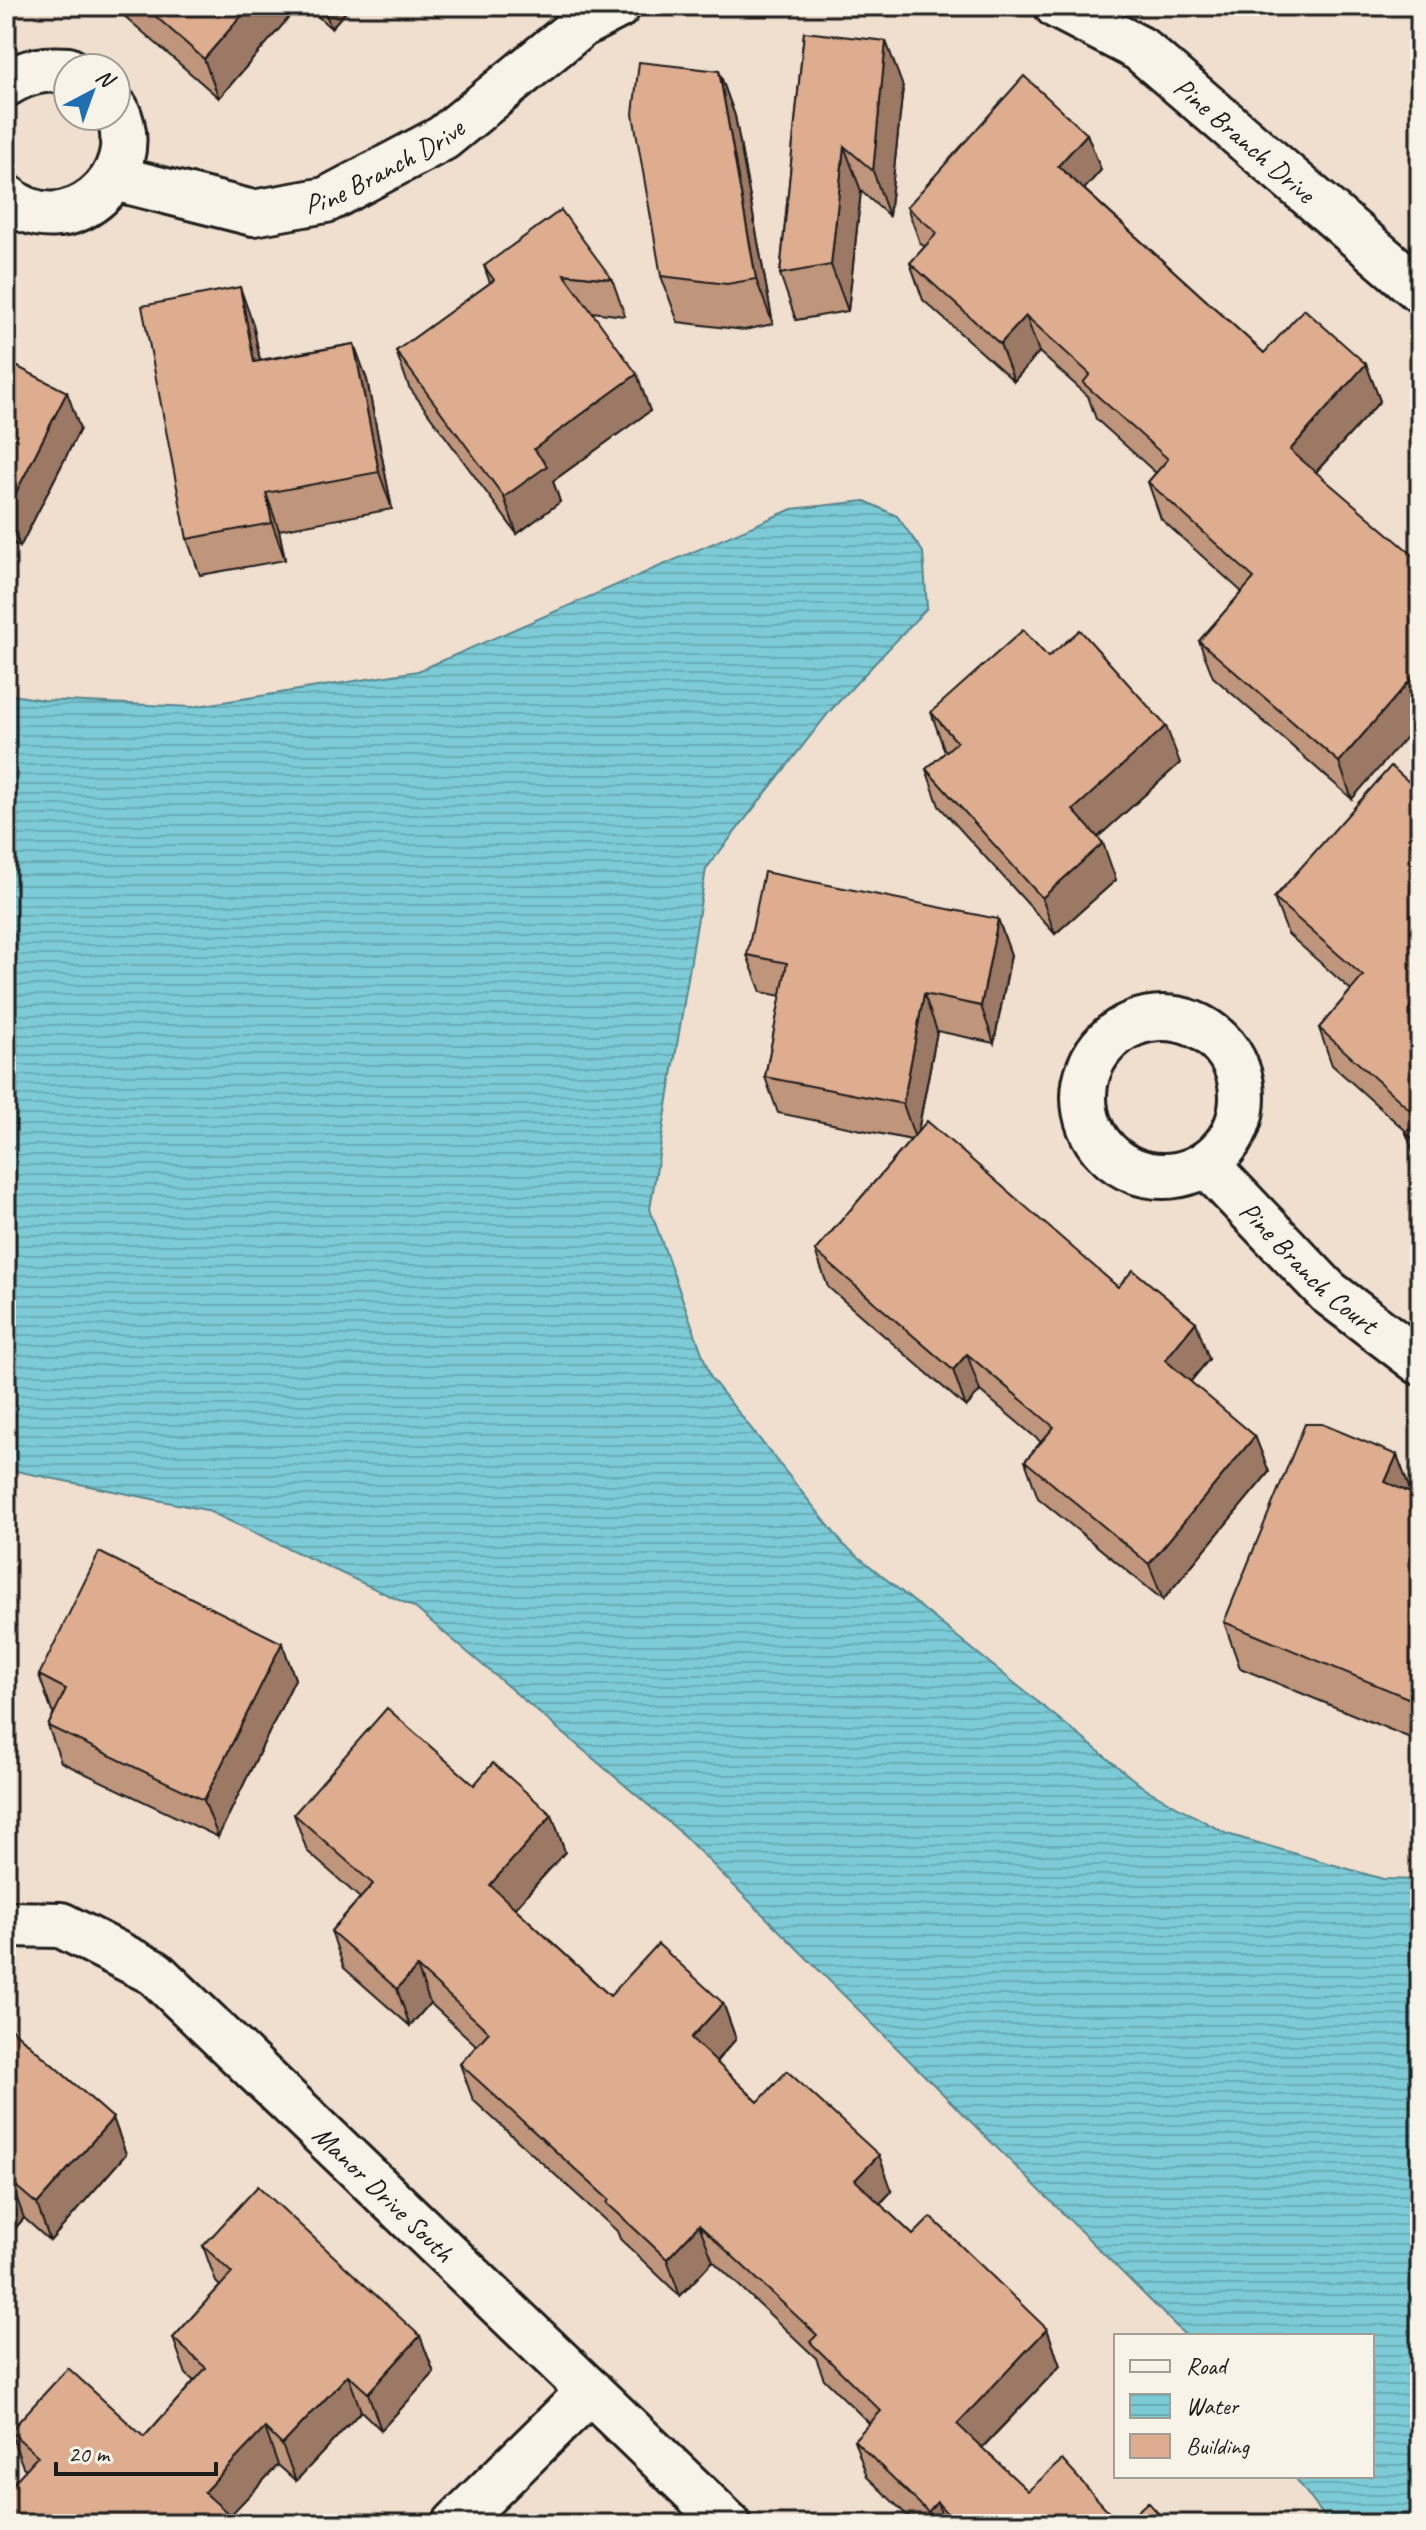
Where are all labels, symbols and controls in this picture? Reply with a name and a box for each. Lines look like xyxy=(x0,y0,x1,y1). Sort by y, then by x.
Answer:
north arrow xyxy=(52,52,132,132)
text: N xyxy=(90,63,121,95)
street label: Pine Branch Drive xyxy=(1167,69,1324,211)
street label: Pine Branch Drive xyxy=(302,110,473,221)
street label: Pine Branch Court xyxy=(1232,1194,1387,1343)
street label: Manor Drive South xyxy=(305,2117,462,2270)
legend xyxy=(1114,2334,1374,2478)
text: Road xyxy=(1186,2351,1230,2381)
text: Water xyxy=(1186,2391,1241,2421)
scale bar xyxy=(56,2426,216,2476)
text: Building xyxy=(1186,2431,1251,2461)
text: 20 m xyxy=(68,2439,111,2469)

